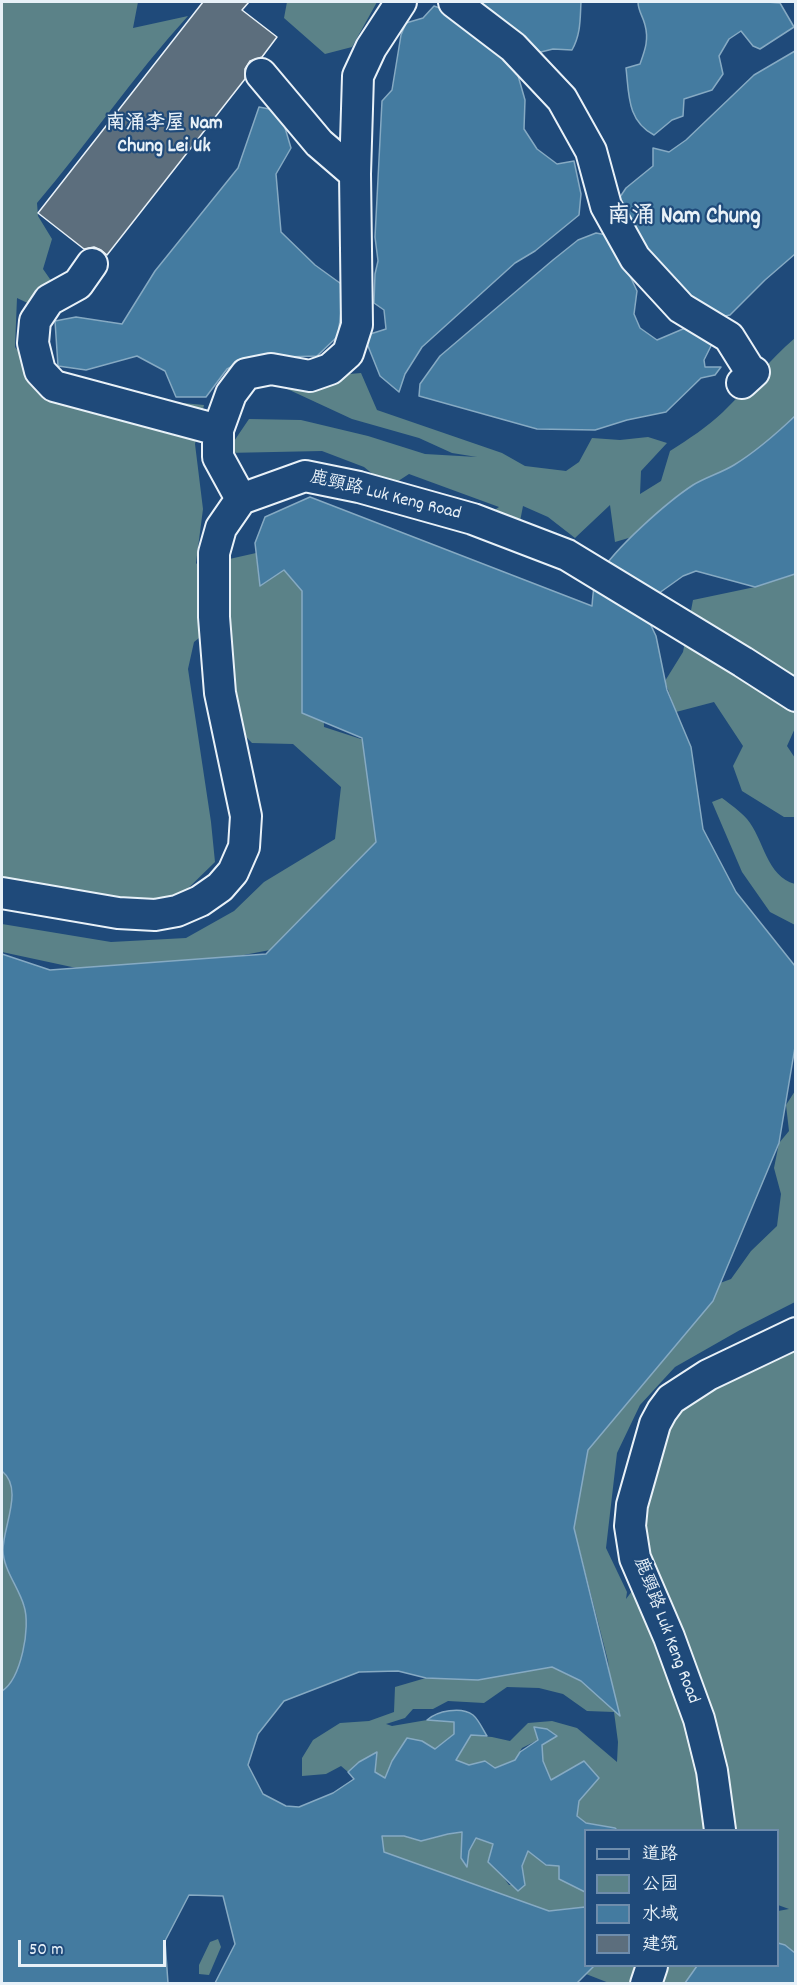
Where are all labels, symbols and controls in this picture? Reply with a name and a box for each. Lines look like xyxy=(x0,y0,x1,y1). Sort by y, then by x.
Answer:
district label: 南涌李屋 Nam Chung Lei Uk xyxy=(105,113,223,160)
district label: 南涌 Nam Chung xyxy=(607,205,761,233)
street label: 鹿頸路 Luk Keng Road xyxy=(307,468,463,526)
street label: 鹿頸路 Luk Keng Road xyxy=(627,1555,703,1707)
legend xyxy=(584,1829,779,1967)
text: 道路 xyxy=(642,1843,678,1868)
text: 公园 xyxy=(642,1873,678,1898)
text: 水域 xyxy=(642,1903,678,1928)
scale bar xyxy=(21,1928,170,1966)
text: 建筑 xyxy=(642,1933,678,1958)
text: 50 m xyxy=(29,1938,64,1963)

